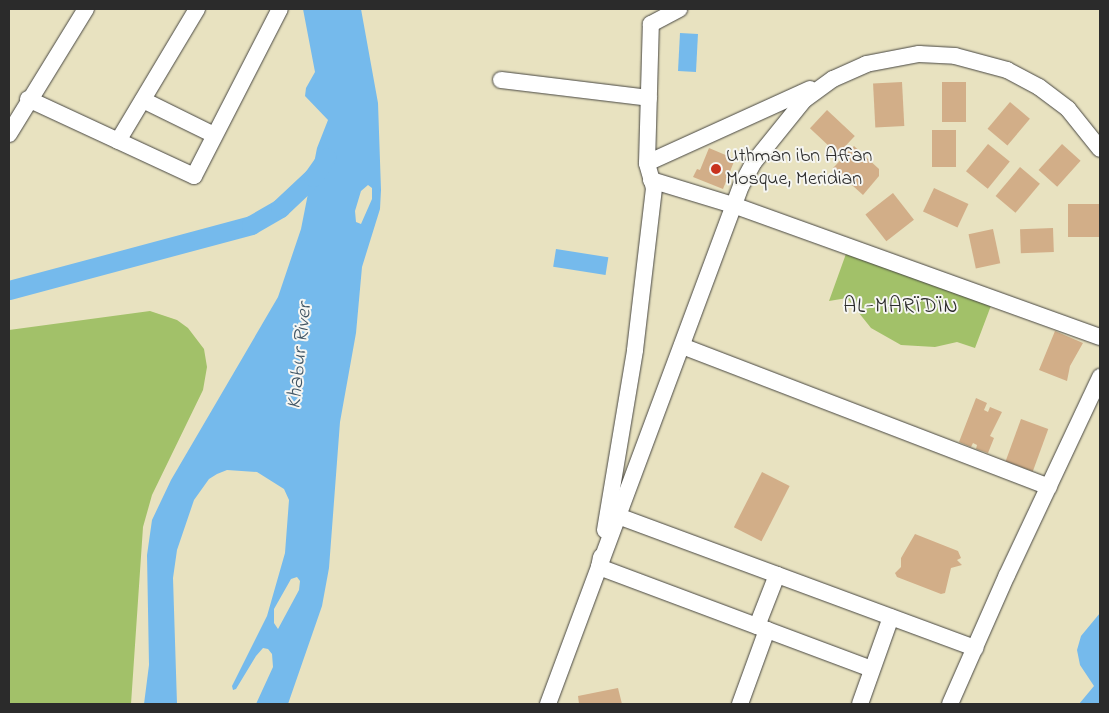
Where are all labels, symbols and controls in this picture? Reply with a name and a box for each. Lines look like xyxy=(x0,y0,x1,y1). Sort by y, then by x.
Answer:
place label: Uthman ibn Affan Mosque, Meridian xyxy=(726,145,872,192)
marker: Uthman ibn Affan Mosque, Meridian xyxy=(710,163,722,175)
district label: AL-MARÏDÏN xyxy=(842,294,960,320)
water label: Khabur River xyxy=(282,302,318,410)

